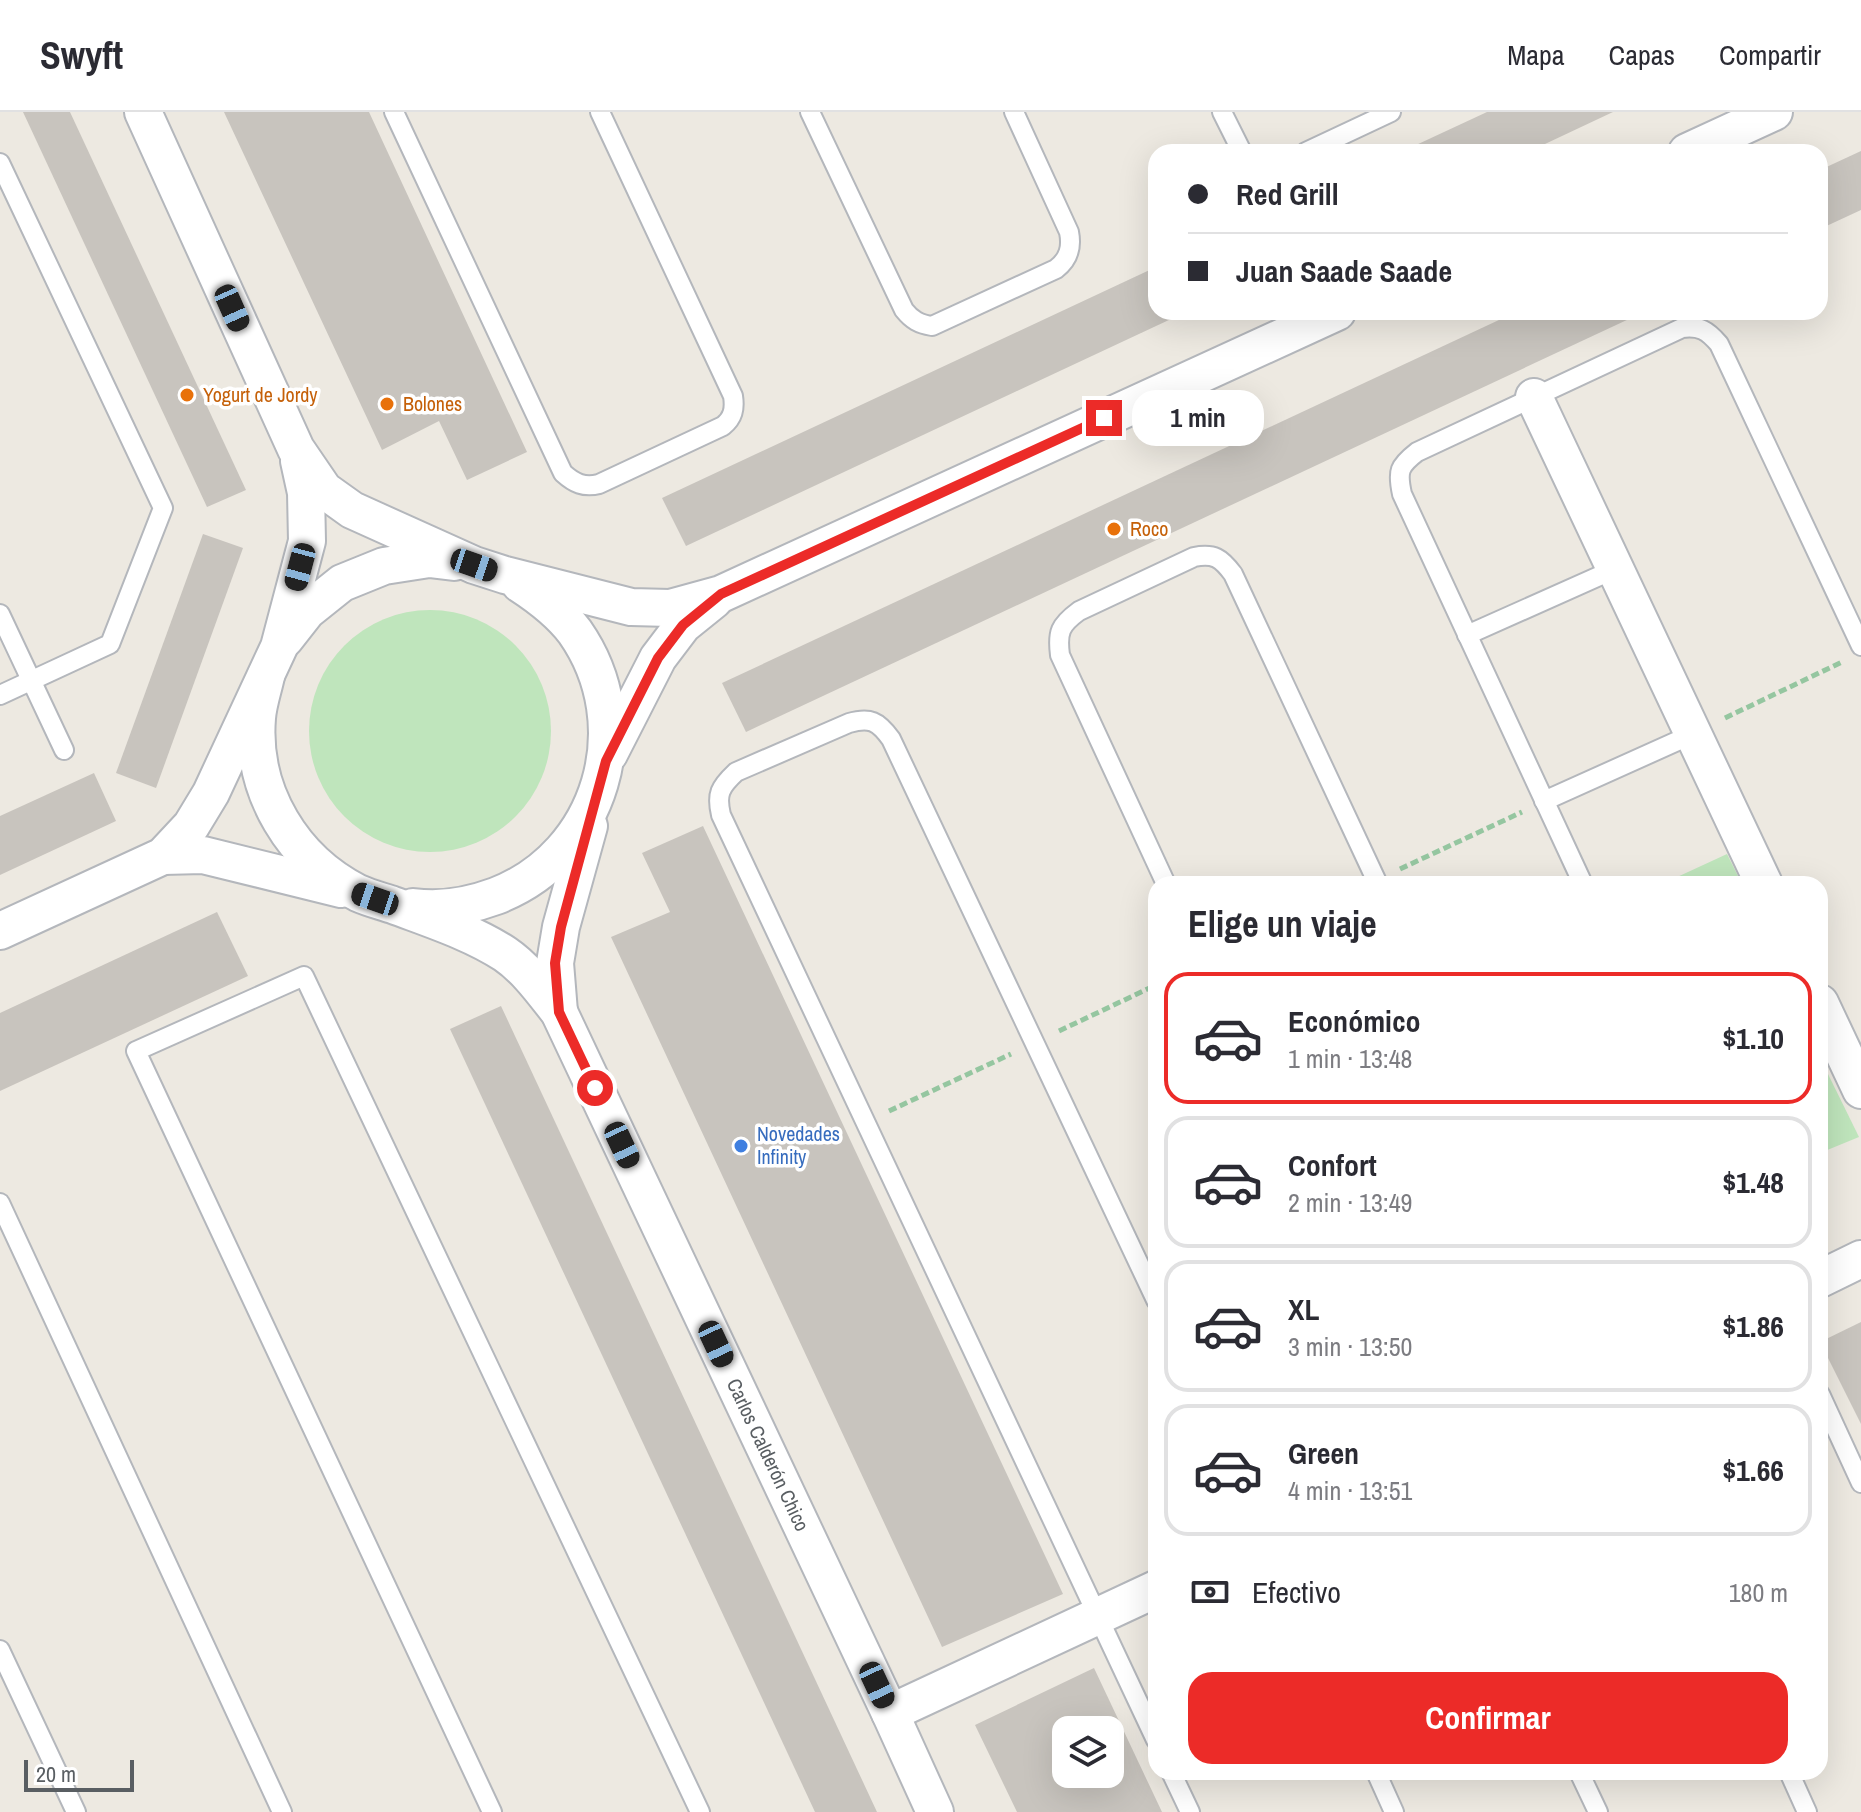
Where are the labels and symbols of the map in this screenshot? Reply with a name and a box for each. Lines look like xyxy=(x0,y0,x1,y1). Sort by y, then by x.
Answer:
car xyxy=(211,281,253,335)
place label: Yogurt de Jordy xyxy=(203,381,318,408)
marker: Yogurt de Jordy xyxy=(178,386,196,404)
place label: Bolones xyxy=(403,390,462,417)
callout: 1 min xyxy=(1132,390,1264,446)
marker: Bolones xyxy=(378,395,396,413)
route end xyxy=(1086,400,1122,436)
place label: Roco xyxy=(1130,515,1168,542)
marker: Roco xyxy=(1105,520,1123,538)
car xyxy=(282,541,318,593)
car xyxy=(447,546,501,584)
car xyxy=(348,880,402,918)
route start xyxy=(577,1070,613,1106)
car xyxy=(601,1118,643,1172)
place label: Novedades Infinity xyxy=(757,1120,840,1170)
marker: Novedades Infinity xyxy=(732,1137,750,1155)
car xyxy=(695,1317,737,1371)
street label: Carlos Calderón Chico xyxy=(721,1374,816,1535)
car xyxy=(856,1658,898,1712)
scale bar xyxy=(24,1756,134,1792)

